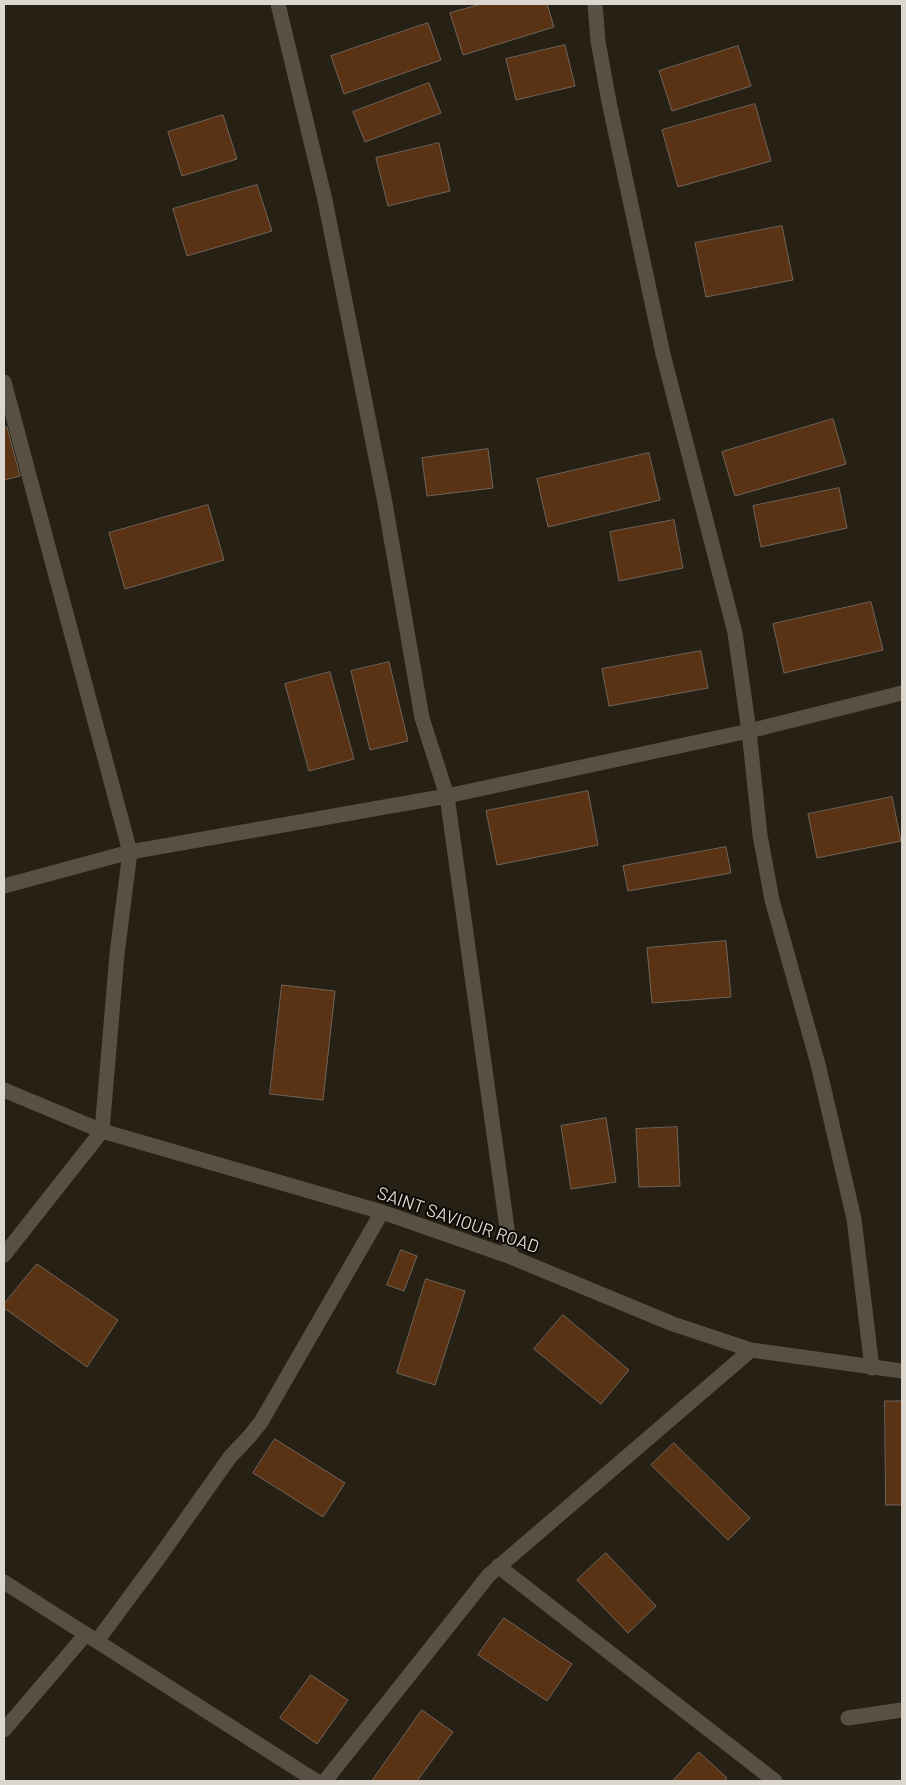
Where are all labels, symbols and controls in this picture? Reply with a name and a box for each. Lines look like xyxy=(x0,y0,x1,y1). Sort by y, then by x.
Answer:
street label: SAINT SAVIOUR ROAD xyxy=(374,1182,542,1258)

